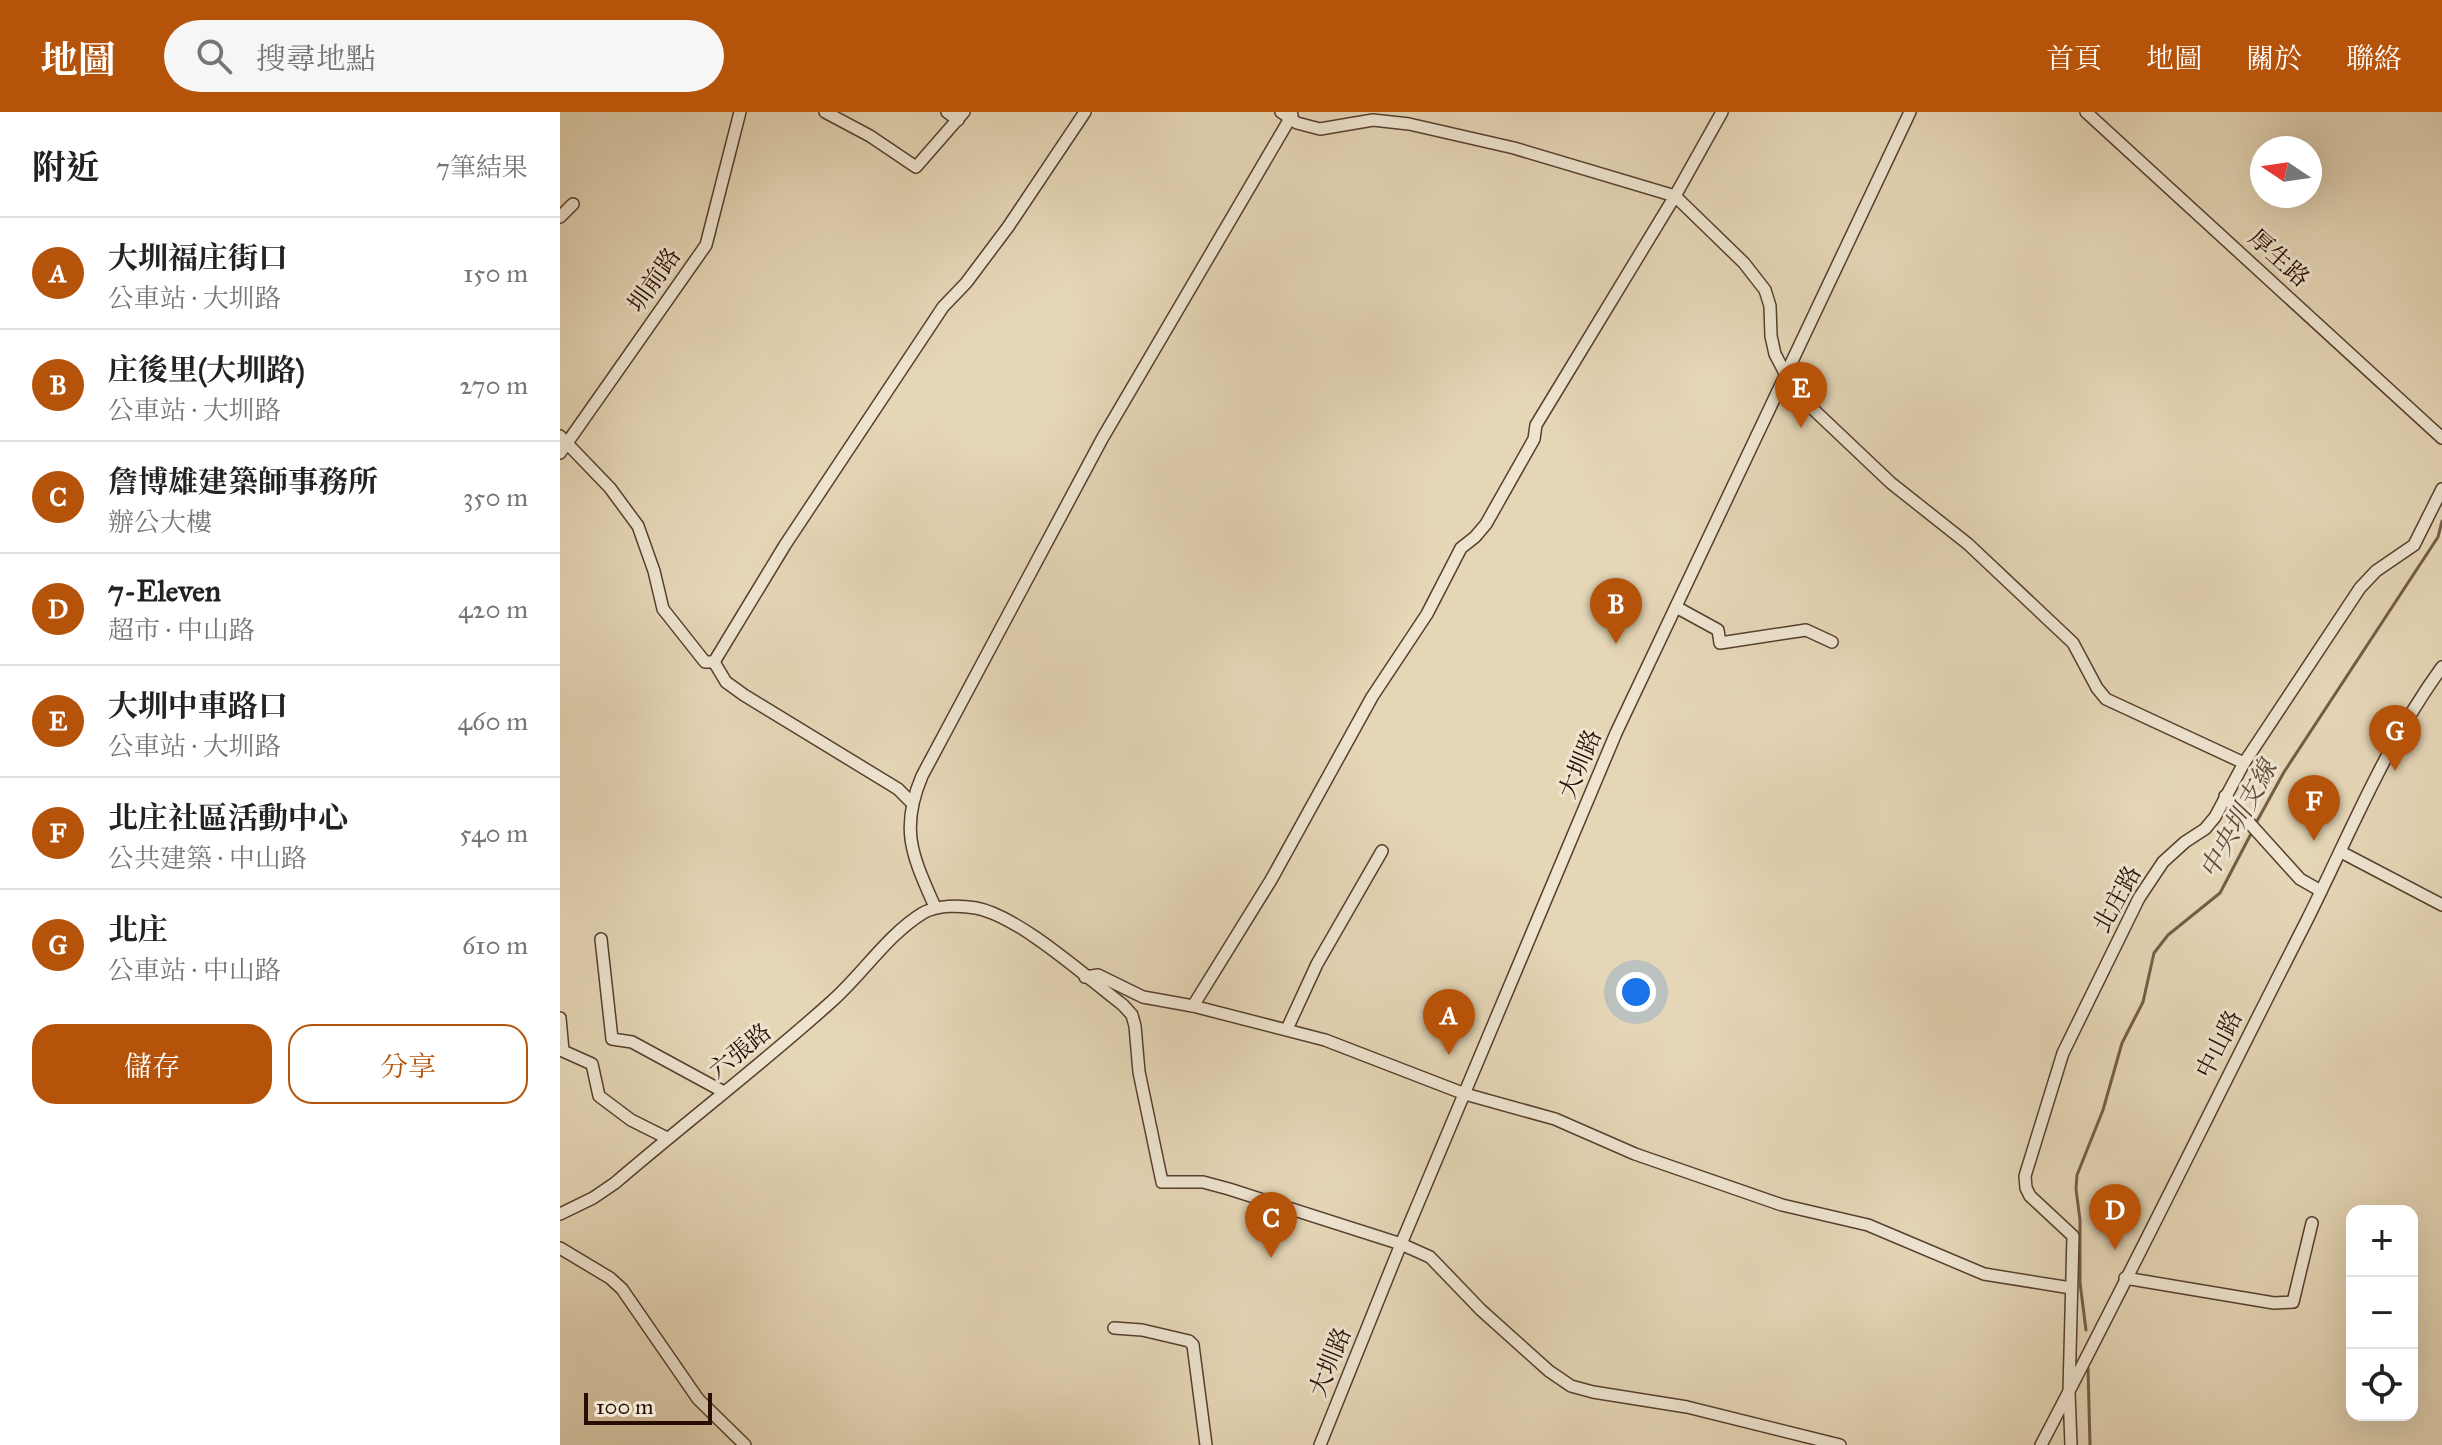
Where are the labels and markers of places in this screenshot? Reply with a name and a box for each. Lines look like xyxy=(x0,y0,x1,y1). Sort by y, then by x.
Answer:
pin: E xyxy=(1775,362,1827,428)
pin: B xyxy=(1590,578,1642,644)
pin: G xyxy=(2369,705,2421,771)
pin: F xyxy=(2288,775,2340,841)
pin: A xyxy=(1423,989,1475,1055)
pin: D xyxy=(2089,1184,2141,1250)
pin: C xyxy=(1245,1192,1297,1258)

